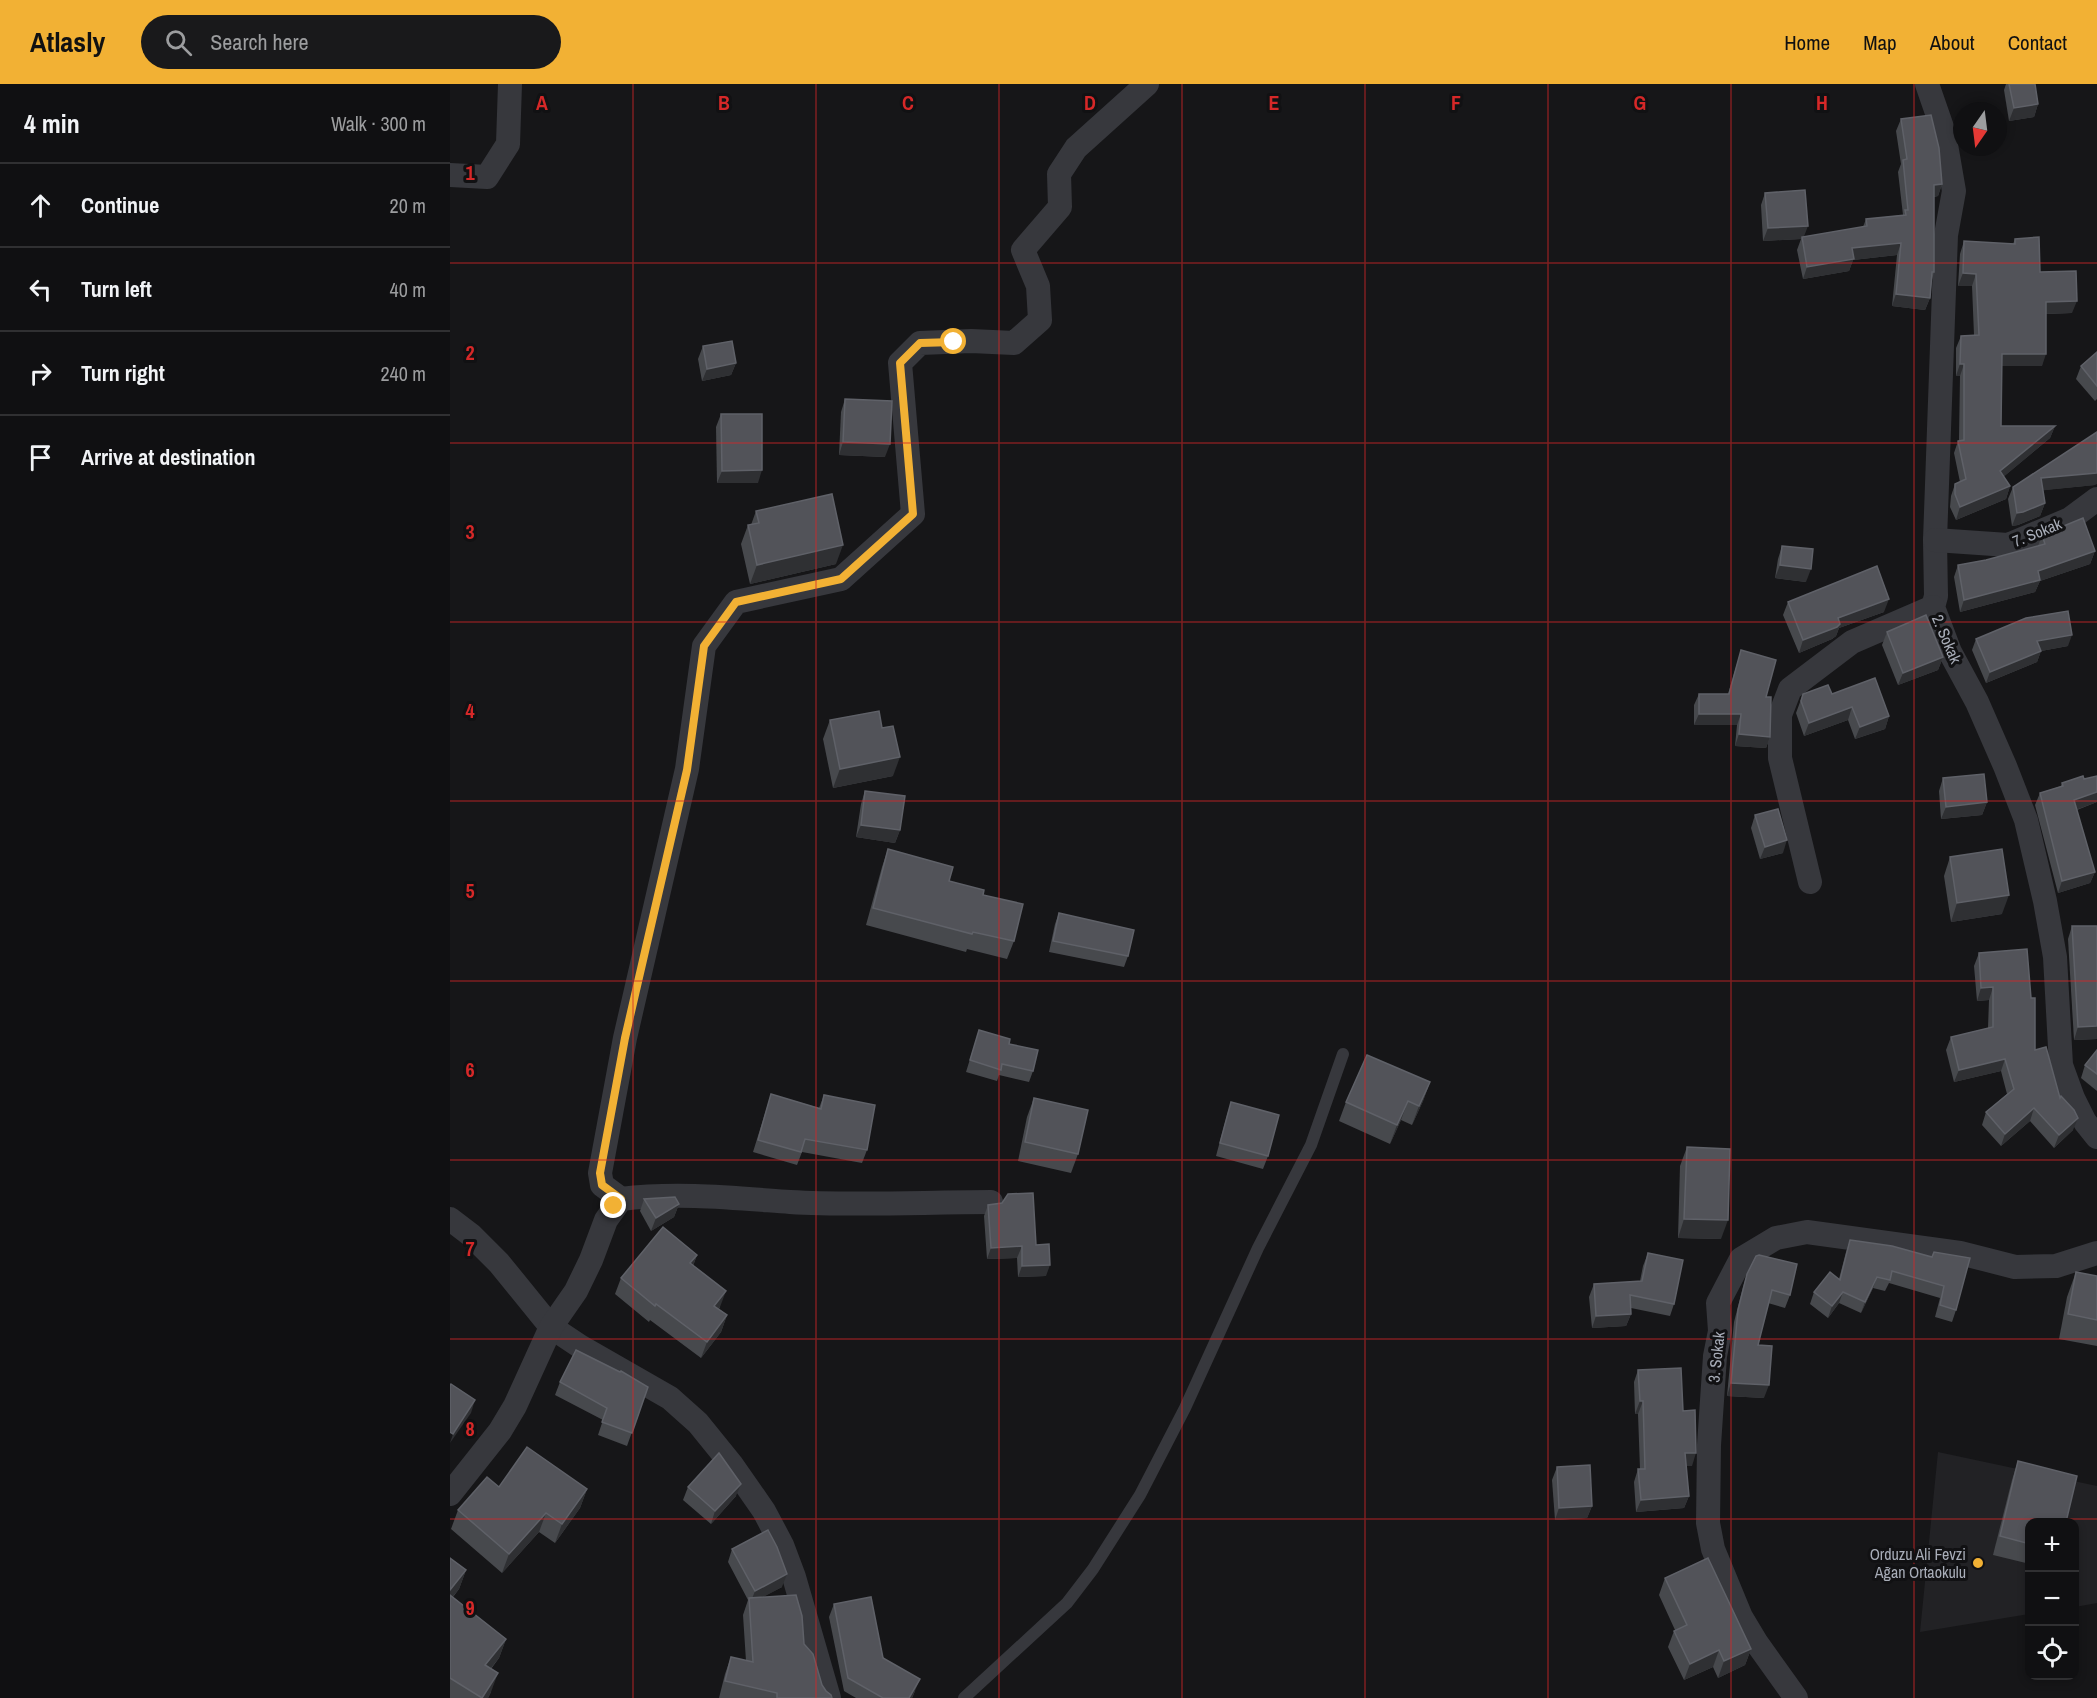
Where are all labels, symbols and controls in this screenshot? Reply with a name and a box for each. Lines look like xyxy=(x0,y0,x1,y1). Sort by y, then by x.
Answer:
search box xyxy=(141,15,561,69)
text: Atlasly xyxy=(30,23,105,61)
icon: search xyxy=(162,26,195,59)
text: Search here xyxy=(210,27,309,57)
text: Home xyxy=(1784,28,1830,57)
text: Map xyxy=(1863,28,1897,57)
text: About xyxy=(1930,28,1975,57)
text: Contact xyxy=(2008,28,2067,57)
text: A xyxy=(536,89,548,116)
text: B xyxy=(718,89,730,116)
text: C xyxy=(902,89,914,116)
text: D xyxy=(1084,89,1096,116)
text: E xyxy=(1269,89,1280,116)
text: F xyxy=(1451,89,1461,116)
text: G xyxy=(1634,89,1646,116)
text: H xyxy=(1816,89,1828,116)
north arrow xyxy=(1953,102,2007,156)
text: 4 min xyxy=(24,106,80,141)
text: Walk · 300 m xyxy=(331,110,426,137)
text: 1 xyxy=(465,159,475,186)
icon: ahead xyxy=(24,189,57,222)
text: Continue xyxy=(81,190,159,220)
text: 20 m xyxy=(390,192,426,219)
icon: left xyxy=(24,273,57,306)
text: Turn left xyxy=(81,274,152,304)
text: 40 m xyxy=(390,276,426,303)
route start xyxy=(940,328,966,354)
text: 2 xyxy=(465,339,475,366)
icon: right xyxy=(24,357,57,390)
text: Turn right xyxy=(81,358,165,388)
text: 240 m xyxy=(380,360,426,387)
icon: arrive xyxy=(24,441,57,474)
text: Arrive at destination xyxy=(81,442,255,472)
street label: 7. Sokak xyxy=(2009,512,2065,552)
text: 3 xyxy=(465,518,475,545)
street label: 2. Sokak xyxy=(1927,611,1967,667)
text: 4 xyxy=(465,697,475,724)
text: 5 xyxy=(465,877,475,904)
text: 6 xyxy=(465,1056,475,1083)
route end xyxy=(600,1192,626,1218)
text: 7 xyxy=(465,1235,475,1262)
street label: 3. Sokak xyxy=(1702,1330,1730,1384)
text: 8 xyxy=(465,1415,475,1442)
map controls xyxy=(2025,1518,2079,1680)
button: + xyxy=(2025,1518,2079,1572)
place label: Orduzu Ali Fevzi Ağan Ortaokulu xyxy=(1870,1543,1966,1583)
marker: Orduzu Ali Fevzi Ağan Ortaokulu xyxy=(1971,1556,1985,1570)
button: − xyxy=(2025,1572,2079,1626)
text: 9 xyxy=(465,1594,475,1621)
button: locate xyxy=(2025,1626,2079,1680)

